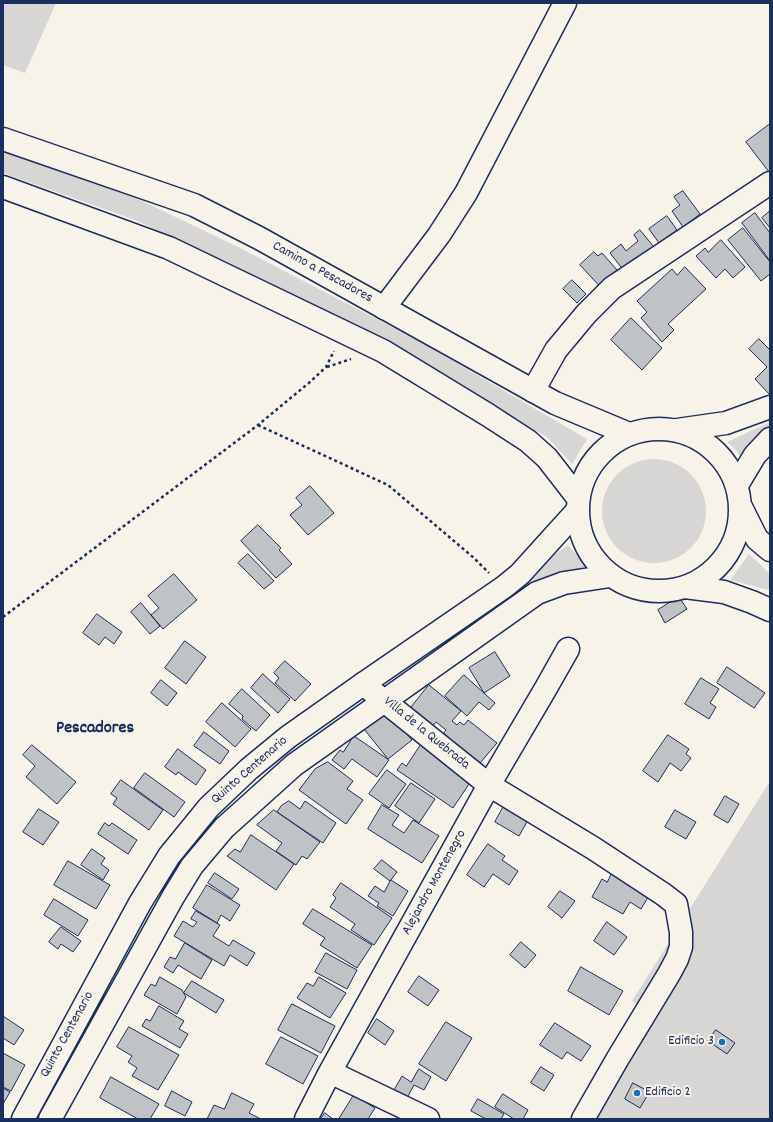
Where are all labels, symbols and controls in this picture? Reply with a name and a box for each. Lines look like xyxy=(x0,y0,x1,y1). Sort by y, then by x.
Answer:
street label: Camino a Pescadores xyxy=(269,239,375,307)
street label: Villa de la Quebrada xyxy=(379,694,473,774)
district label: Pescadores xyxy=(56,719,134,741)
street label: Quinto Centenario xyxy=(208,733,292,809)
street label: Alejandro Montenegro xyxy=(399,828,471,938)
street label: Quinto Centenario xyxy=(37,989,99,1081)
place label: Edificio 3 xyxy=(668,1034,714,1050)
marker: Edificio 3 xyxy=(717,1037,727,1047)
place label: Edificio 2 xyxy=(645,1085,691,1101)
marker: Edificio 2 xyxy=(632,1088,642,1098)

